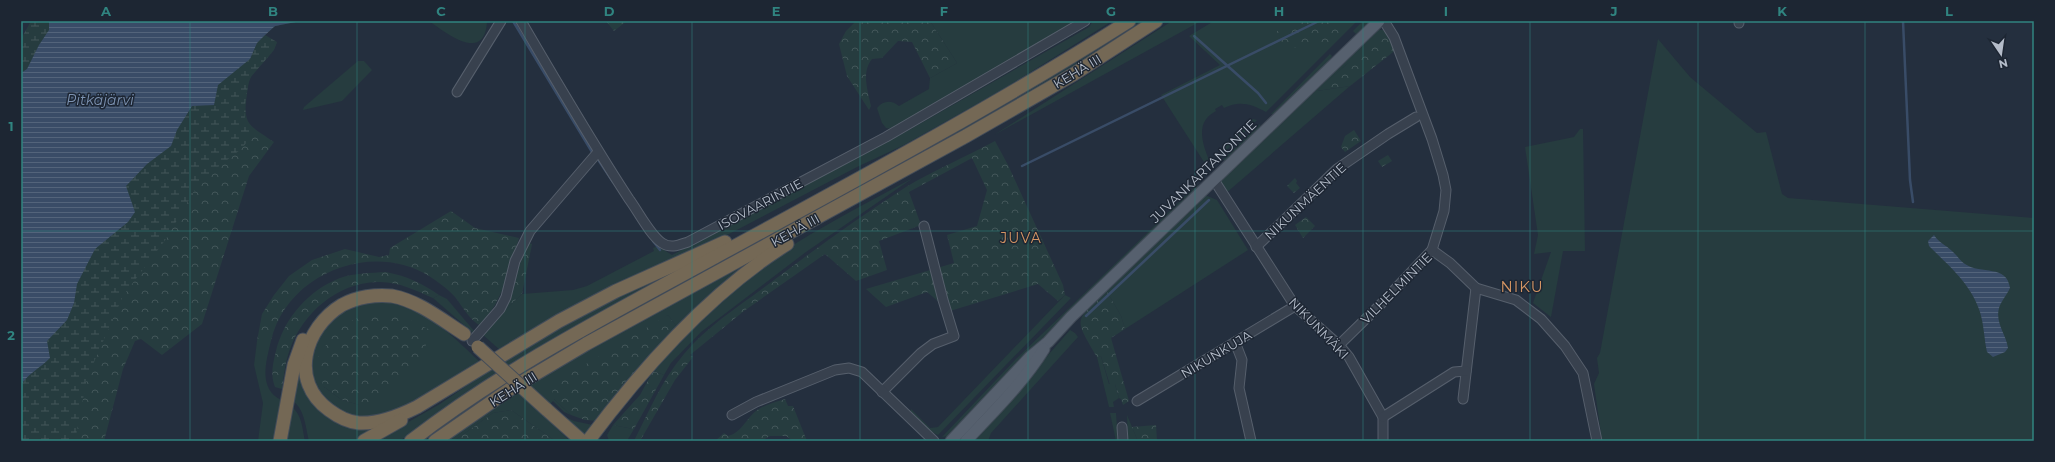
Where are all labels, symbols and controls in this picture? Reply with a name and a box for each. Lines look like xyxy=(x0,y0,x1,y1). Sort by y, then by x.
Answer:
text: A xyxy=(100,3,112,19)
text: B xyxy=(268,3,278,19)
text: C xyxy=(436,3,446,19)
text: D xyxy=(604,3,615,19)
text: E xyxy=(772,3,781,19)
text: F xyxy=(940,3,948,19)
text: G xyxy=(1106,3,1116,19)
text: H xyxy=(1274,3,1284,19)
text: I xyxy=(1444,3,1448,19)
text: J xyxy=(1609,3,1618,19)
text: K xyxy=(1777,3,1787,19)
text: L xyxy=(1945,3,1953,19)
north arrow xyxy=(1981,34,2021,74)
street label: KEHÄ III xyxy=(1050,50,1104,92)
text: N xyxy=(1997,56,2009,72)
water label: Pitkäjärvi xyxy=(66,91,134,109)
street label: JUVANKARTANONTIE xyxy=(1146,116,1259,227)
text: 1 xyxy=(8,118,14,134)
street label: NIKUNMÄENTIE xyxy=(1261,159,1349,243)
street label: ISOVAARINTIE xyxy=(715,175,805,233)
street label: KEHÄ III xyxy=(768,210,822,250)
district label: JUVA xyxy=(999,229,1042,247)
street label: VILHELMINTIE xyxy=(1357,249,1435,327)
district label: NIKU xyxy=(1500,277,1544,296)
street label: NIKUNMÄKI xyxy=(1286,294,1352,362)
street label: NIKUNKUJA xyxy=(1178,326,1255,381)
text: 2 xyxy=(7,327,15,343)
street label: KEHÄ III xyxy=(486,368,540,410)

